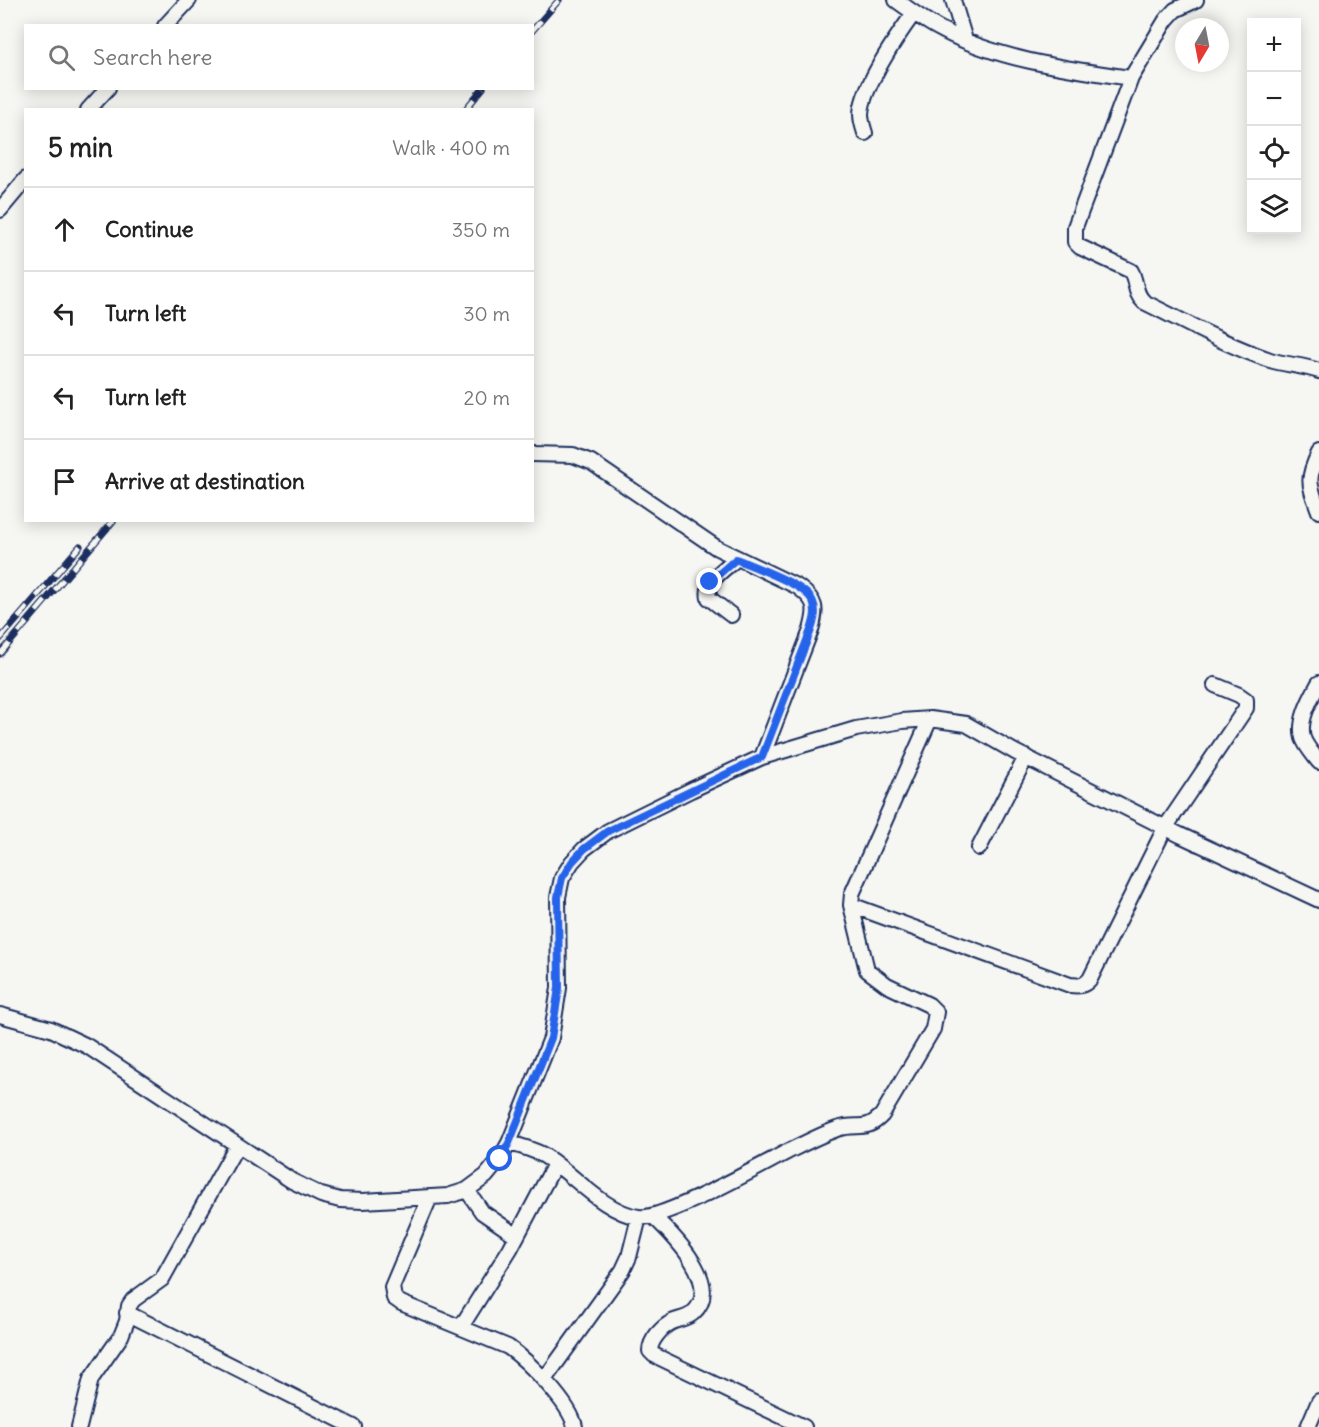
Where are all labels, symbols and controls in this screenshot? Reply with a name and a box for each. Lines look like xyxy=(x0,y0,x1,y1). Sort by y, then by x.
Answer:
north arrow xyxy=(1175,18,1229,72)
map controls xyxy=(1247,18,1301,234)
button: + xyxy=(1247,18,1301,72)
search box xyxy=(24,24,534,90)
icon: search xyxy=(45,41,78,74)
text: Search here xyxy=(93,43,212,71)
button: − xyxy=(1247,72,1301,126)
button: locate xyxy=(1247,126,1301,180)
text: 5 min xyxy=(48,131,113,164)
text: Walk · 400 m xyxy=(392,135,510,160)
button: layers xyxy=(1247,180,1301,234)
icon: ahead xyxy=(48,213,81,246)
text: Continue xyxy=(105,215,194,243)
text: 350 m xyxy=(452,217,510,242)
icon: left xyxy=(48,297,81,330)
text: Turn left xyxy=(105,299,186,327)
text: 30 m xyxy=(463,301,510,326)
icon: left xyxy=(48,381,81,414)
text: Turn left xyxy=(105,383,186,411)
text: 20 m xyxy=(464,385,510,410)
icon: arrive xyxy=(48,465,81,498)
text: Arrive at destination xyxy=(105,467,305,495)
route end xyxy=(696,568,722,594)
route start xyxy=(486,1145,512,1171)

